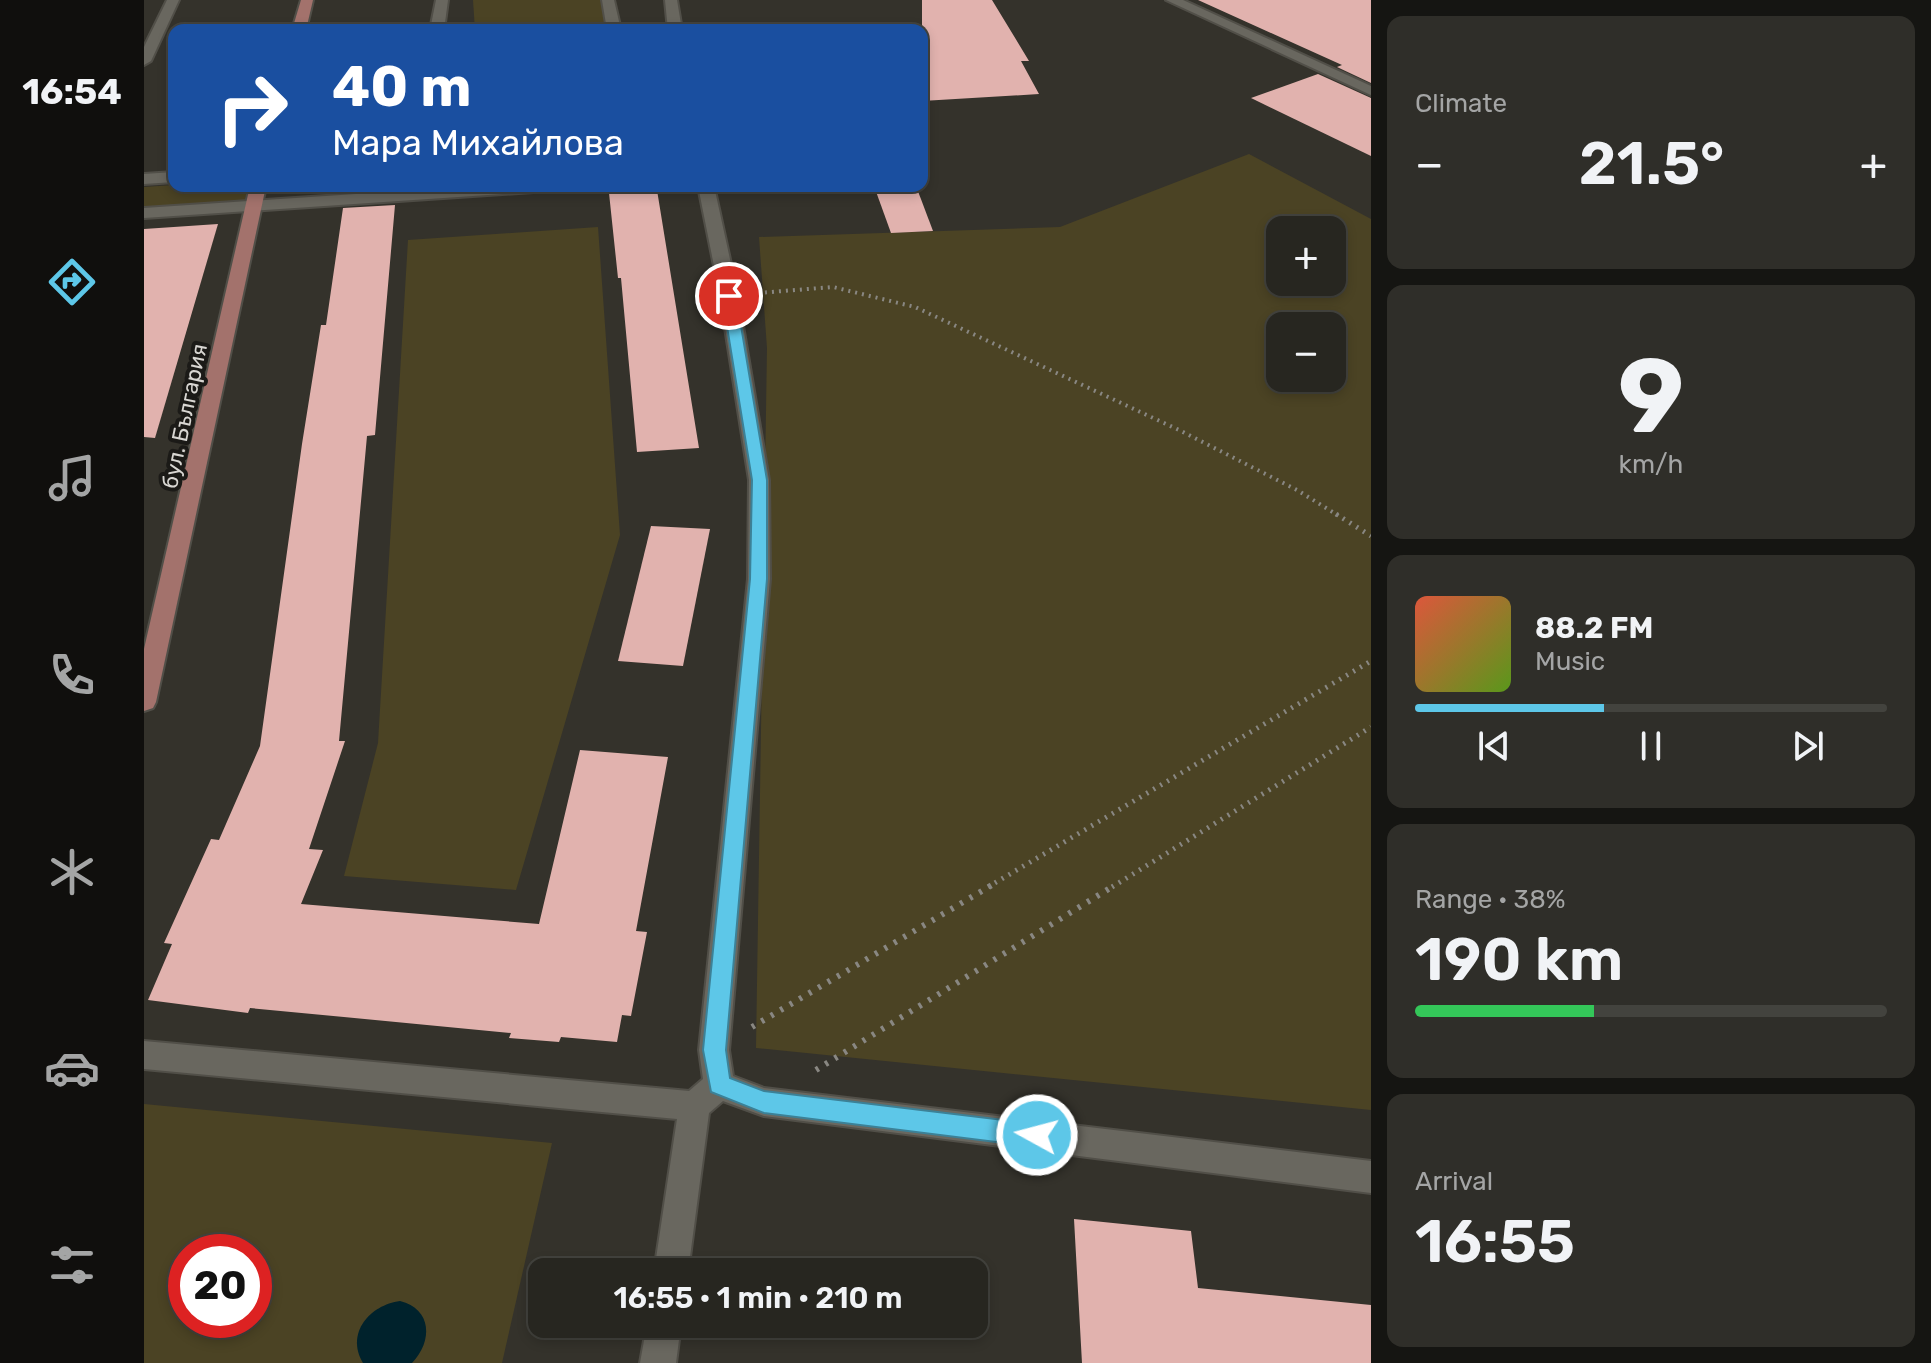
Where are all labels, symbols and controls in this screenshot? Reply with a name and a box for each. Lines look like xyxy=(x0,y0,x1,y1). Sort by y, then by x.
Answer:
text: 40 m xyxy=(332,54,472,120)
icon: right xyxy=(200,56,304,160)
text: 16:54 xyxy=(22,70,122,113)
text: Climate xyxy=(1415,88,1507,119)
text: Мара Михайлова xyxy=(332,121,624,164)
text: 21.5° xyxy=(1579,128,1724,199)
text: − xyxy=(1415,138,1444,190)
text: + xyxy=(1860,138,1887,190)
map controls xyxy=(1266,216,1346,392)
button: + xyxy=(1266,216,1346,296)
icon: directions xyxy=(44,254,100,310)
pin xyxy=(695,262,763,330)
icon: arrive xyxy=(707,274,751,318)
button: − xyxy=(1266,312,1346,392)
text: 9 xyxy=(1618,335,1684,458)
street label: бул. България xyxy=(156,341,213,491)
text: km/h xyxy=(1619,449,1683,480)
icon: music xyxy=(44,450,100,506)
text: 88.2 FM xyxy=(1535,610,1653,646)
text: Music xyxy=(1535,646,1605,677)
icon: phone xyxy=(44,647,100,703)
icon: previous xyxy=(1472,724,1516,768)
icon: pause xyxy=(1629,724,1673,768)
icon: next xyxy=(1786,724,1830,768)
icon: climate xyxy=(44,844,100,900)
text: Range · 38% xyxy=(1415,884,1566,915)
text: 190 km xyxy=(1415,924,1623,995)
icon: car xyxy=(44,1040,100,1096)
position arrow xyxy=(995,1093,1079,1177)
text: Arrival xyxy=(1415,1166,1493,1197)
text: 16:55 xyxy=(1415,1206,1575,1277)
speed limit sign: 20 xyxy=(168,1234,272,1338)
icon: filters xyxy=(44,1237,100,1293)
text: 16:55 · 1 min · 210 m xyxy=(613,1280,903,1316)

